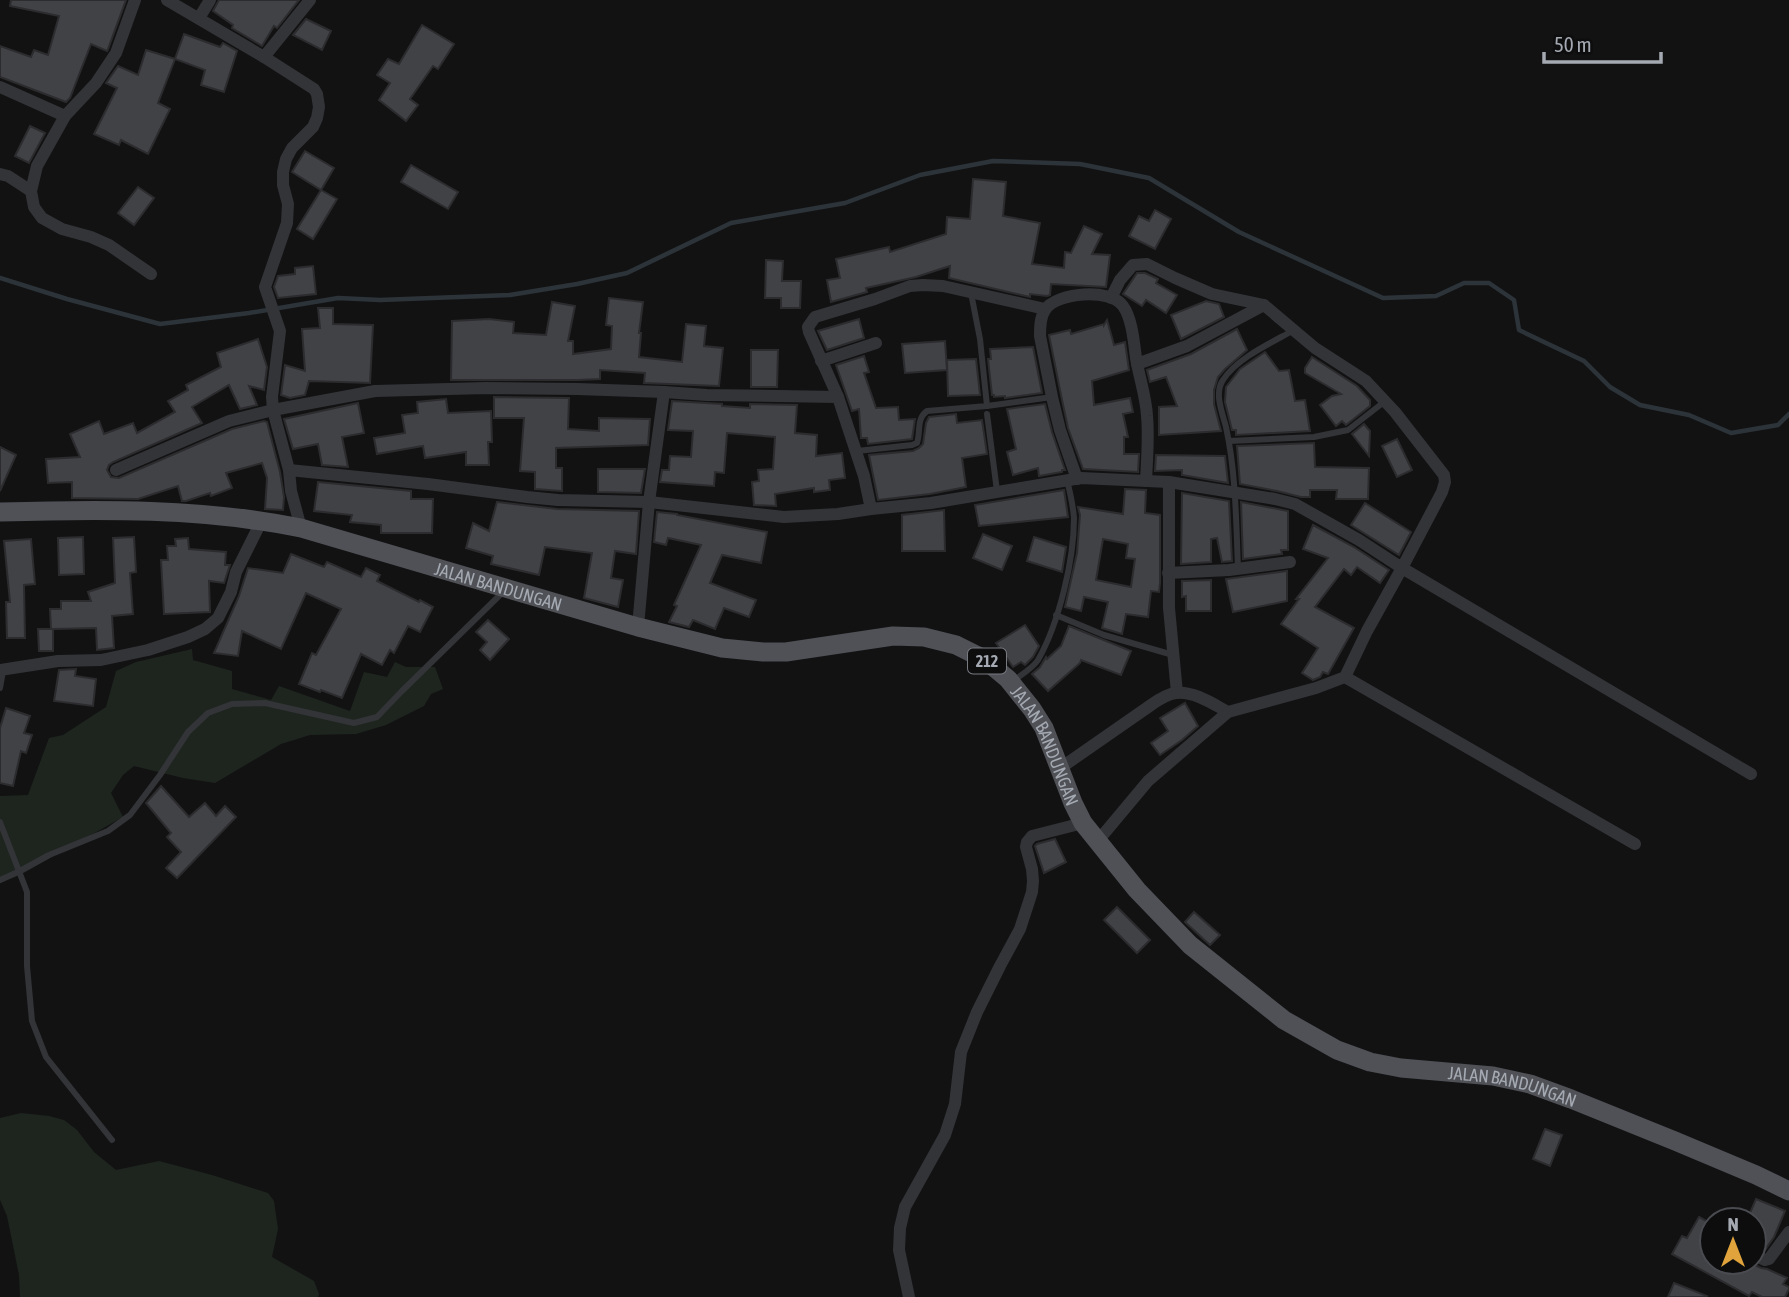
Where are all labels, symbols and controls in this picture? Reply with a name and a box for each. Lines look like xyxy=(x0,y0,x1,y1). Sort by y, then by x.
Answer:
scale bar xyxy=(1544,21,1661,65)
text: 50 m xyxy=(1554,32,1592,56)
street label: JALAN BANDUNGAN xyxy=(432,557,565,615)
road number: 212 xyxy=(968,648,1006,674)
street label: JALAN BANDUNGAN xyxy=(1007,681,1083,808)
street label: JALAN BANDUNGAN xyxy=(1447,1062,1580,1111)
north arrow xyxy=(1698,1206,1768,1276)
text: N xyxy=(1727,1213,1739,1235)

